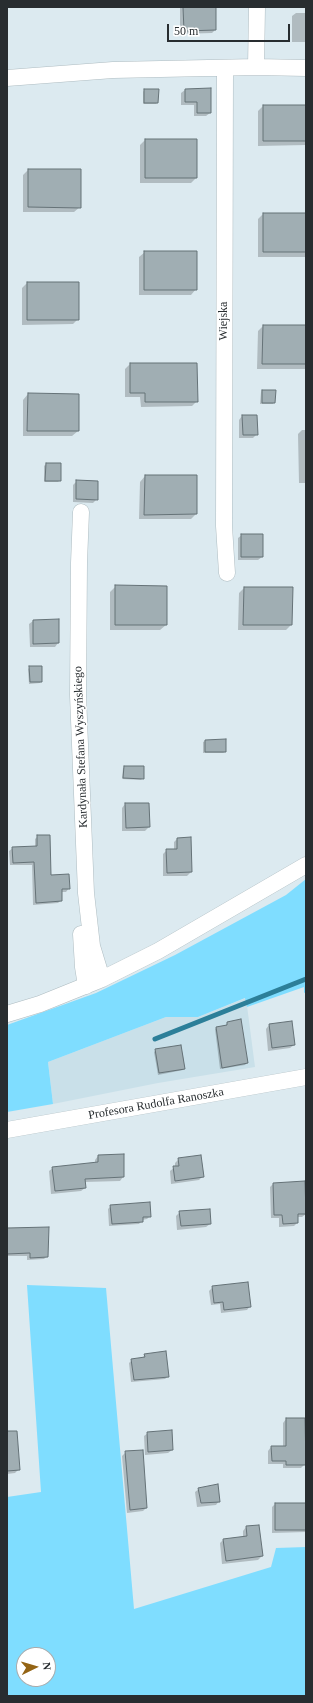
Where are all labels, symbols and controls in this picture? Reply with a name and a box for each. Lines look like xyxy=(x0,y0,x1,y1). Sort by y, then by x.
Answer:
scale bar xyxy=(169,16,292,42)
text: 50 m xyxy=(174,24,198,38)
street label: Wiejska xyxy=(217,302,231,340)
street label: Kardynała Stefana Wyszyńskiego xyxy=(71,666,91,828)
street label: Profesora Rudolfa Ranoszka xyxy=(87,1085,225,1123)
north arrow xyxy=(16,1647,56,1687)
text: N xyxy=(41,1662,53,1671)

